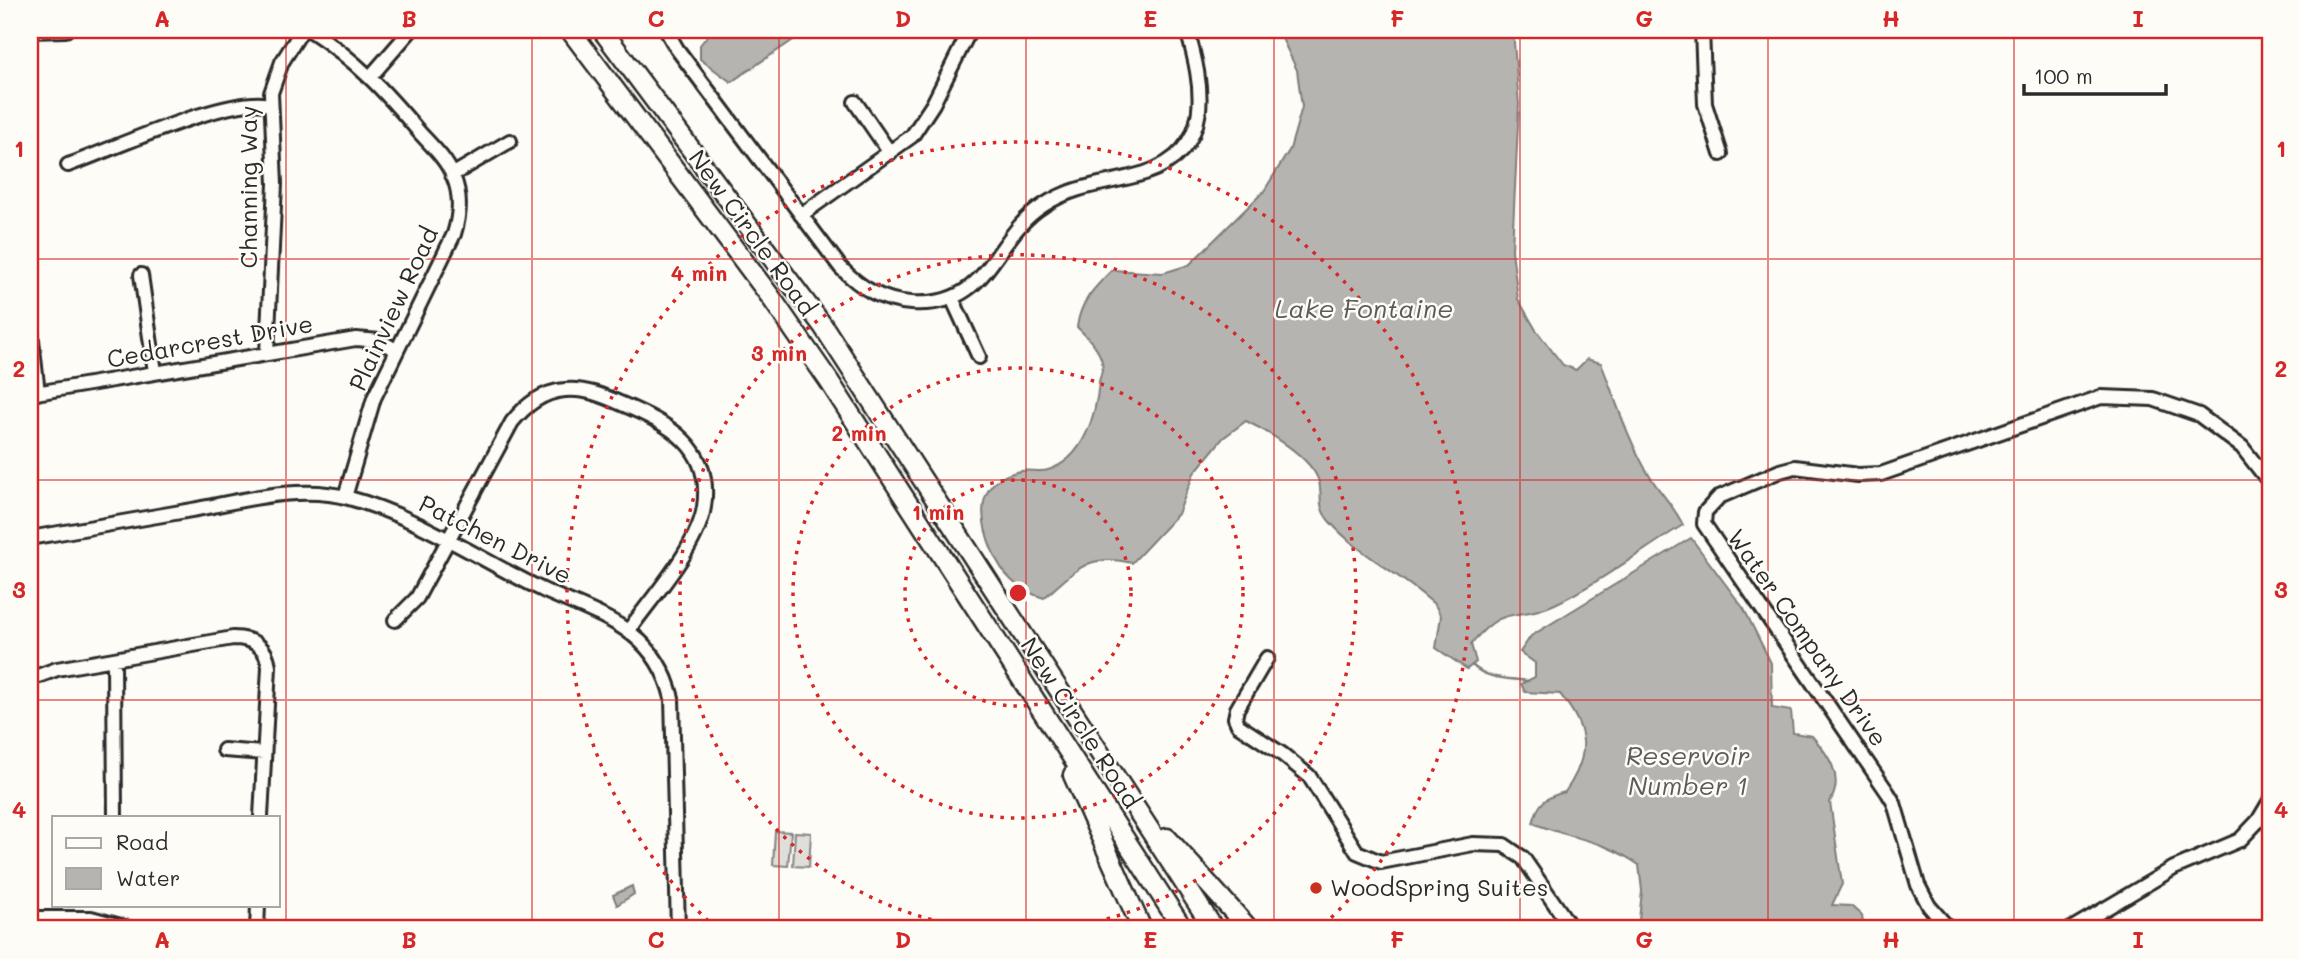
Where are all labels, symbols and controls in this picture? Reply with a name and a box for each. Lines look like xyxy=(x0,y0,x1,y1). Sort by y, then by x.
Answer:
text: A xyxy=(154,3,170,33)
text: B xyxy=(401,3,417,33)
text: C xyxy=(647,3,665,33)
text: D xyxy=(895,3,911,33)
text: E xyxy=(1143,3,1157,33)
text: F xyxy=(1390,3,1404,33)
text: G xyxy=(1635,3,1653,33)
text: H xyxy=(1882,3,1900,33)
text: I xyxy=(2132,3,2144,33)
scale bar xyxy=(2024,52,2165,96)
text: 100 m xyxy=(2034,62,2093,89)
street label: Channing Way xyxy=(232,105,263,269)
text: 1 xyxy=(14,133,24,163)
text: 1 xyxy=(2276,133,2286,163)
street label: New Circle Road xyxy=(683,143,824,321)
street label: Plainview Road xyxy=(341,221,444,395)
text: 4 min xyxy=(671,259,727,286)
water label: Lake Fontaine xyxy=(1275,291,1453,325)
street label: Cedarcrest Drive xyxy=(104,307,315,374)
text: 3 min xyxy=(751,339,807,366)
text: 2 xyxy=(13,353,25,383)
text: 2 xyxy=(2275,353,2287,383)
text: 2 min xyxy=(831,419,887,446)
street label: Patchen Drive xyxy=(414,487,577,590)
text: 1 min xyxy=(912,498,964,525)
street label: Water Company Drive xyxy=(1721,522,1895,752)
text: 3 xyxy=(12,574,26,604)
text: 3 xyxy=(2274,574,2288,604)
centre of rings xyxy=(1006,581,1030,605)
street label: New Circle Road xyxy=(1014,631,1148,814)
water label: Reservoir Number 1 xyxy=(1626,738,1750,802)
text: 4 xyxy=(12,794,26,824)
text: 4 xyxy=(2274,794,2288,824)
legend xyxy=(52,816,280,906)
text: Road xyxy=(116,828,168,855)
text: Water xyxy=(116,864,180,891)
place label: WoodSpring Suites xyxy=(1330,871,1548,902)
marker: WoodSpring Suites xyxy=(1308,880,1324,896)
text: A xyxy=(154,924,170,954)
text: B xyxy=(401,924,417,954)
text: C xyxy=(647,924,665,954)
text: D xyxy=(895,924,911,954)
text: E xyxy=(1143,924,1157,954)
text: F xyxy=(1390,924,1404,954)
text: G xyxy=(1635,924,1653,954)
text: H xyxy=(1882,924,1900,954)
text: I xyxy=(2132,924,2144,954)

